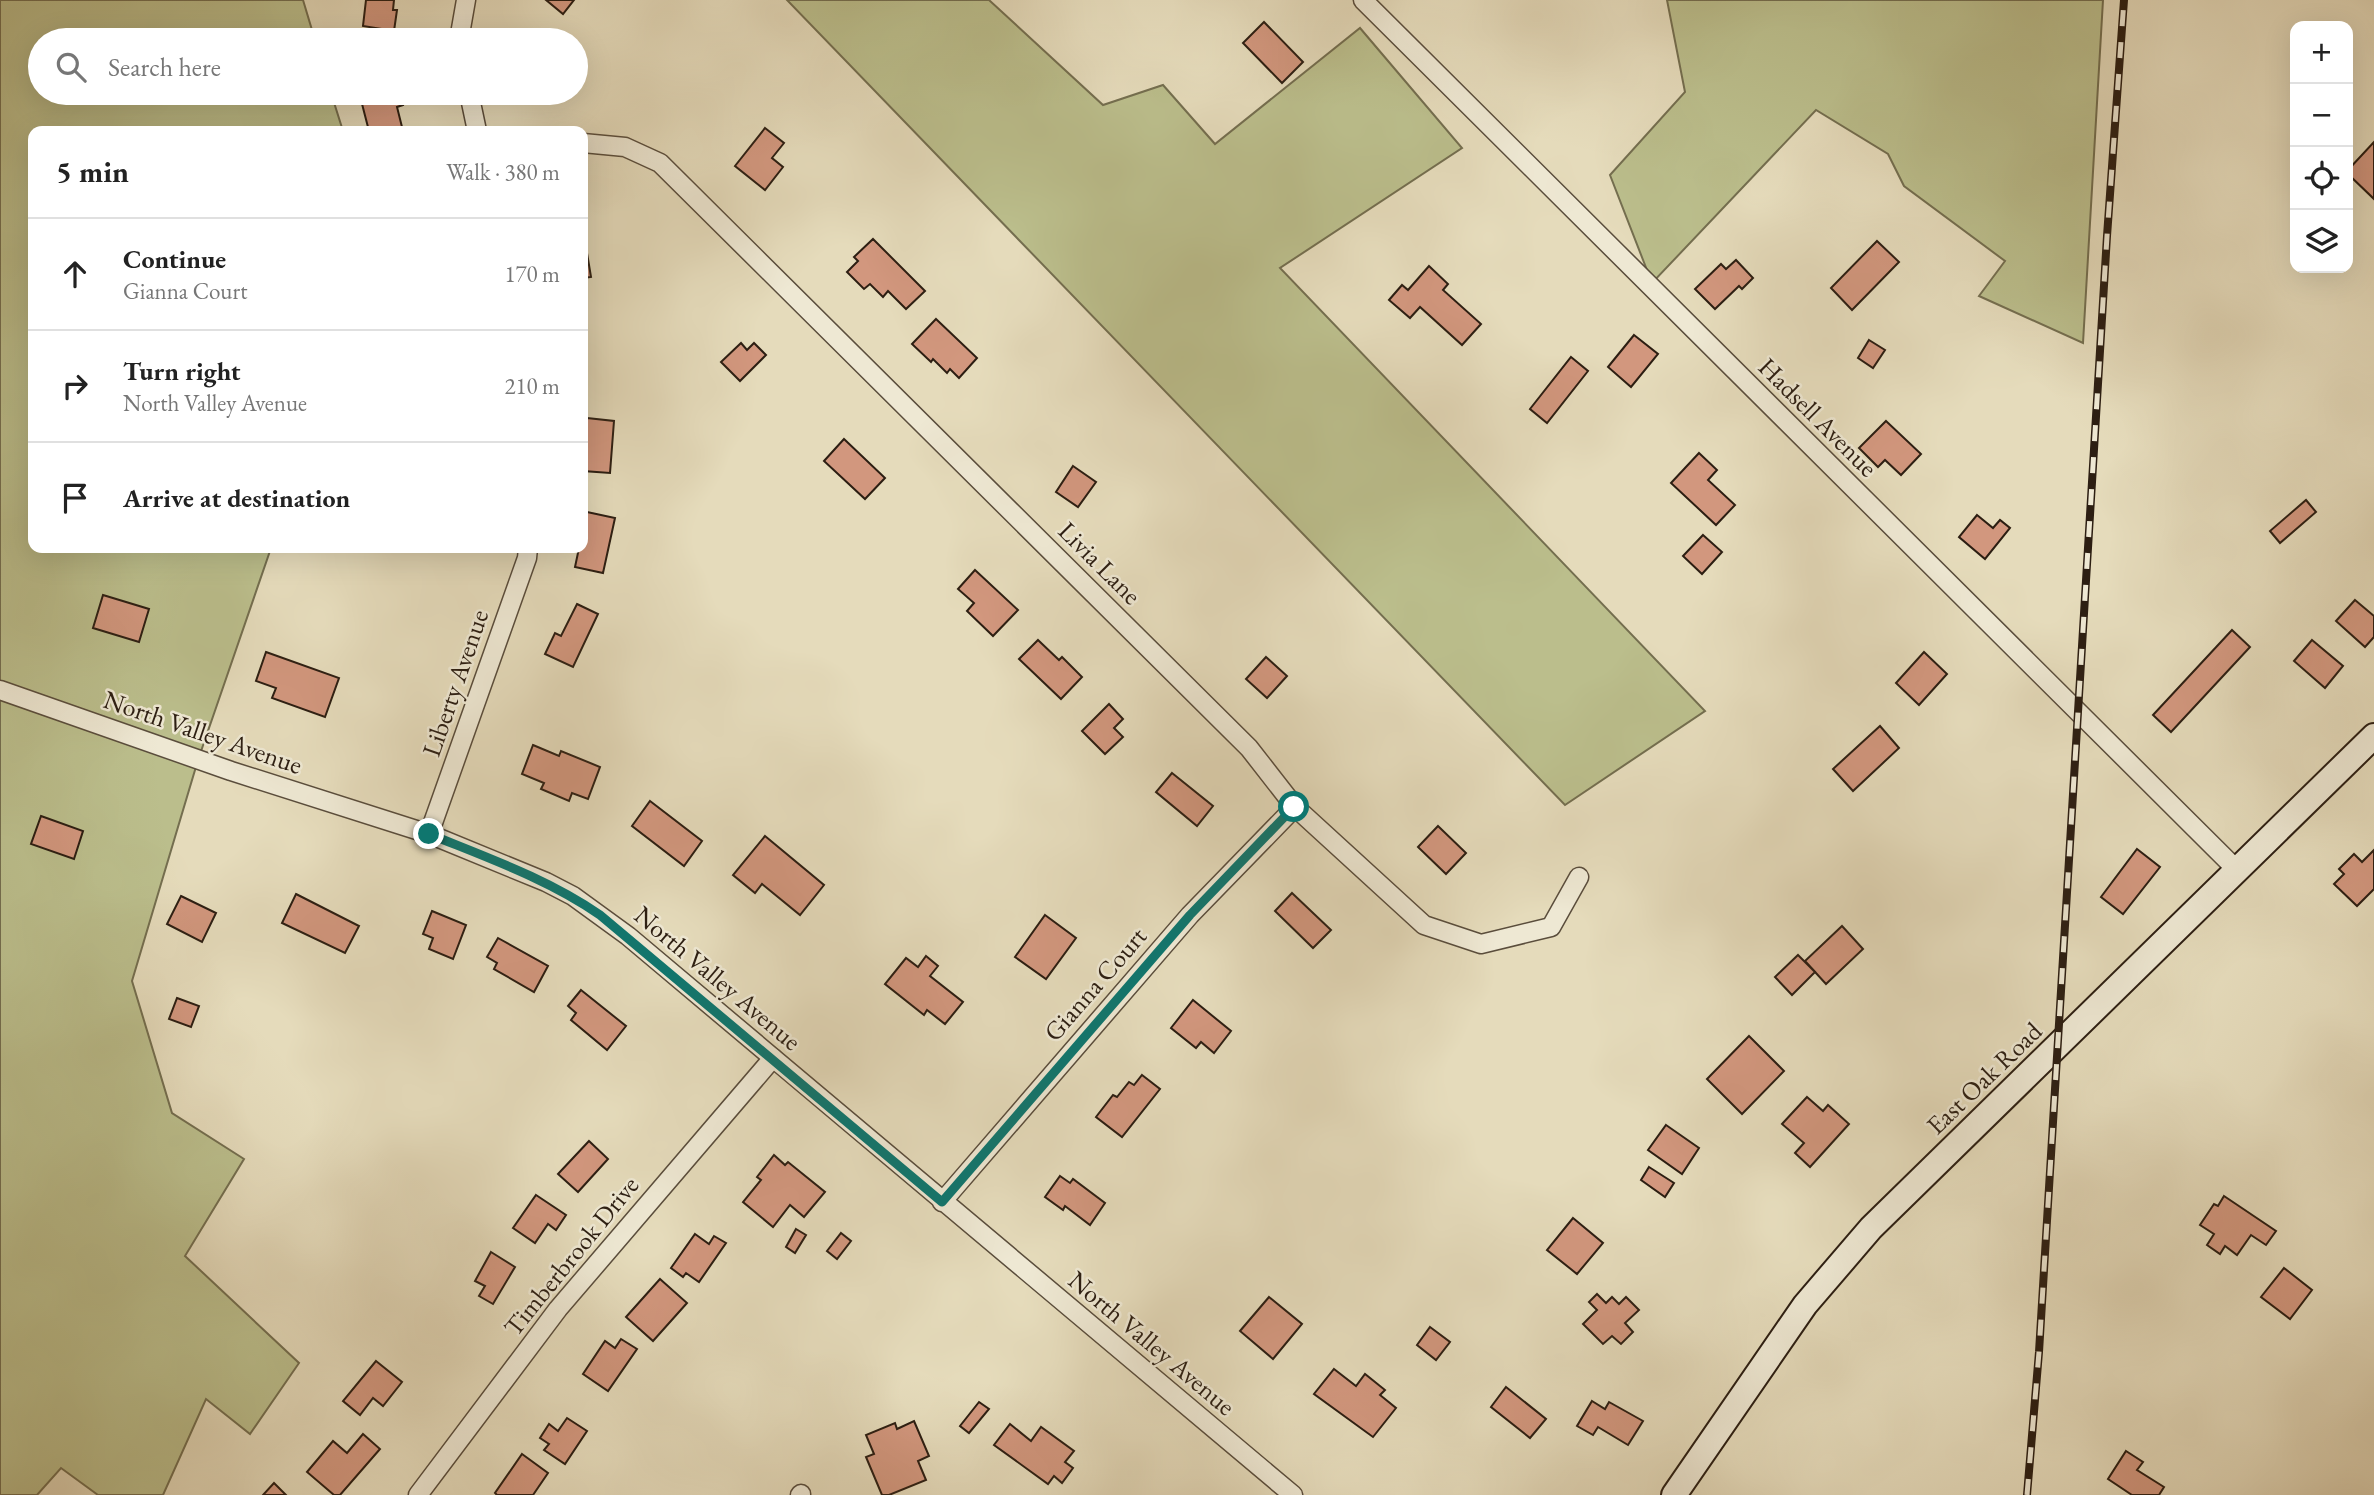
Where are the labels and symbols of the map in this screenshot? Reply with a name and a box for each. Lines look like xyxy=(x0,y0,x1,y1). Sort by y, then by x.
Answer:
street label: Hadsell Avenue xyxy=(1751,350,1885,484)
street label: Livia Lane xyxy=(1051,514,1149,612)
street label: Liberty Avenue xyxy=(414,605,496,761)
street label: North Valley Avenue xyxy=(99,682,307,782)
route start xyxy=(1278,791,1309,822)
route end xyxy=(413,818,444,849)
street label: North Valley Avenue xyxy=(627,898,809,1058)
street label: Gianna Court xyxy=(1036,920,1154,1048)
street label: East Oak Road xyxy=(1919,1014,2050,1142)
street label: Timberbrook Drive xyxy=(496,1169,646,1343)
street label: North Valley Avenue xyxy=(1061,1263,1243,1423)

